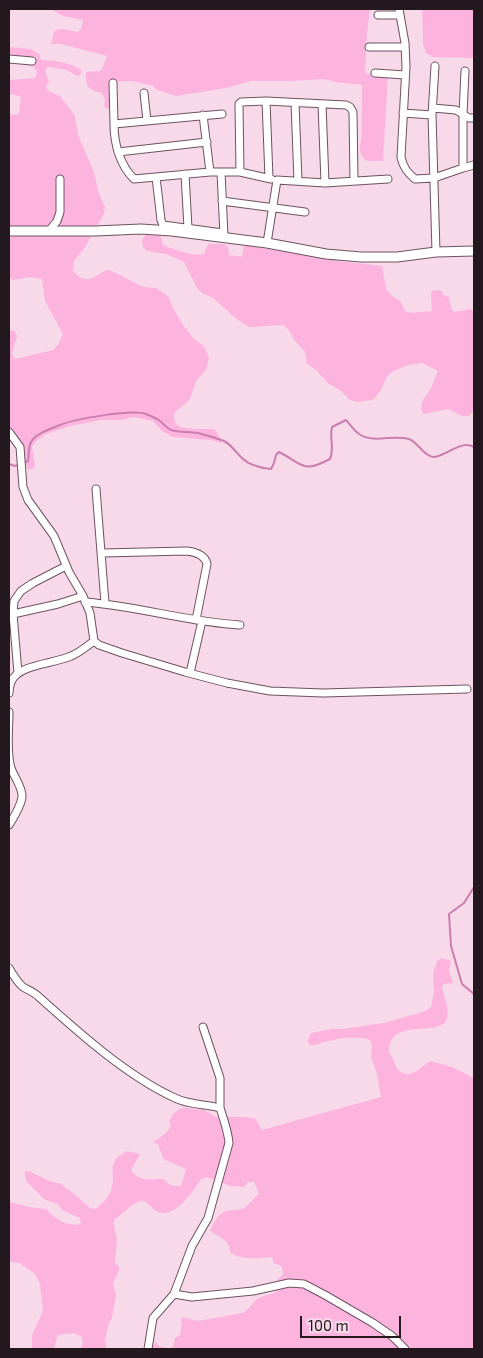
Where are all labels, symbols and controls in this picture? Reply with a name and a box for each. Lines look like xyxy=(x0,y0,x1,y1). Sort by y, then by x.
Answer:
scale bar xyxy=(303,1306,404,1338)
text: 100 m xyxy=(308,1316,349,1334)

